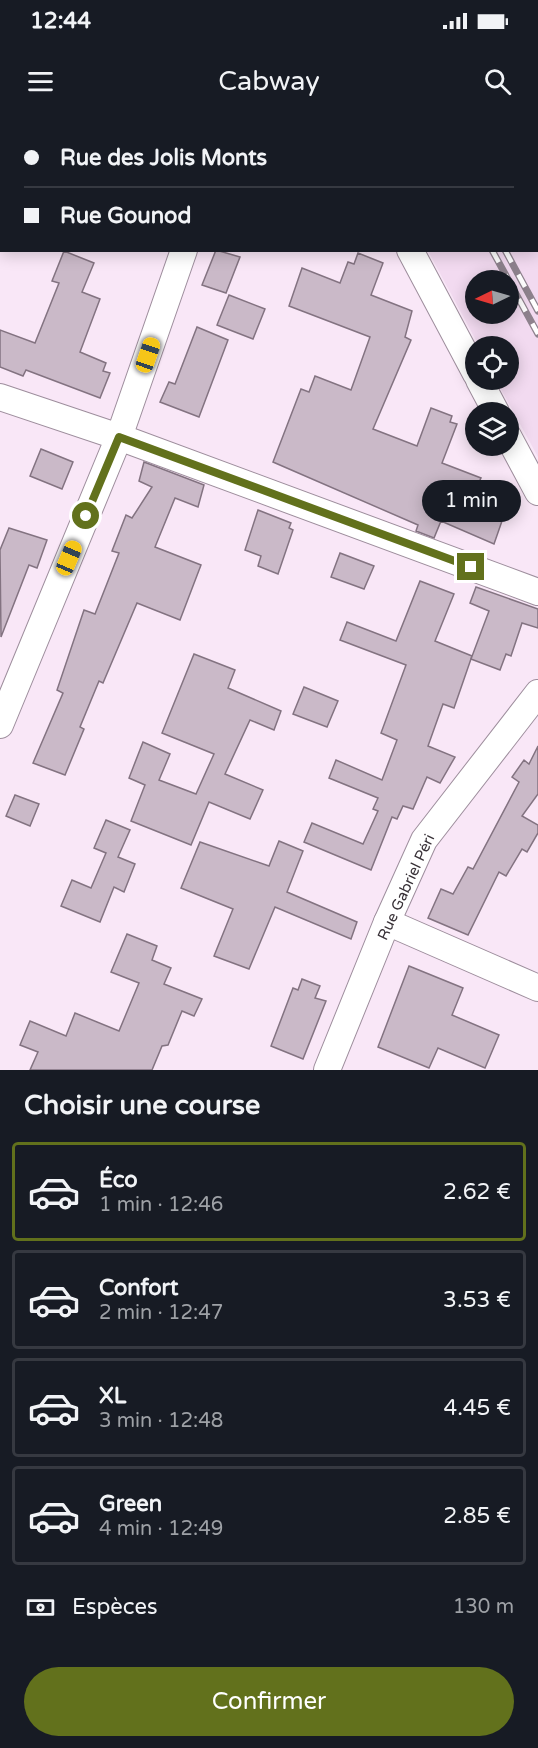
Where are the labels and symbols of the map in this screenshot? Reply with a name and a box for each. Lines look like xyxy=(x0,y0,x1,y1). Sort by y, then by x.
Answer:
north arrow xyxy=(465,270,519,324)
car xyxy=(134,335,162,375)
callout: 1 min xyxy=(422,480,520,522)
route start xyxy=(72,502,99,529)
car xyxy=(54,538,84,578)
route end xyxy=(457,553,484,580)
street label: Rue Gabriel Péri xyxy=(374,831,438,943)

